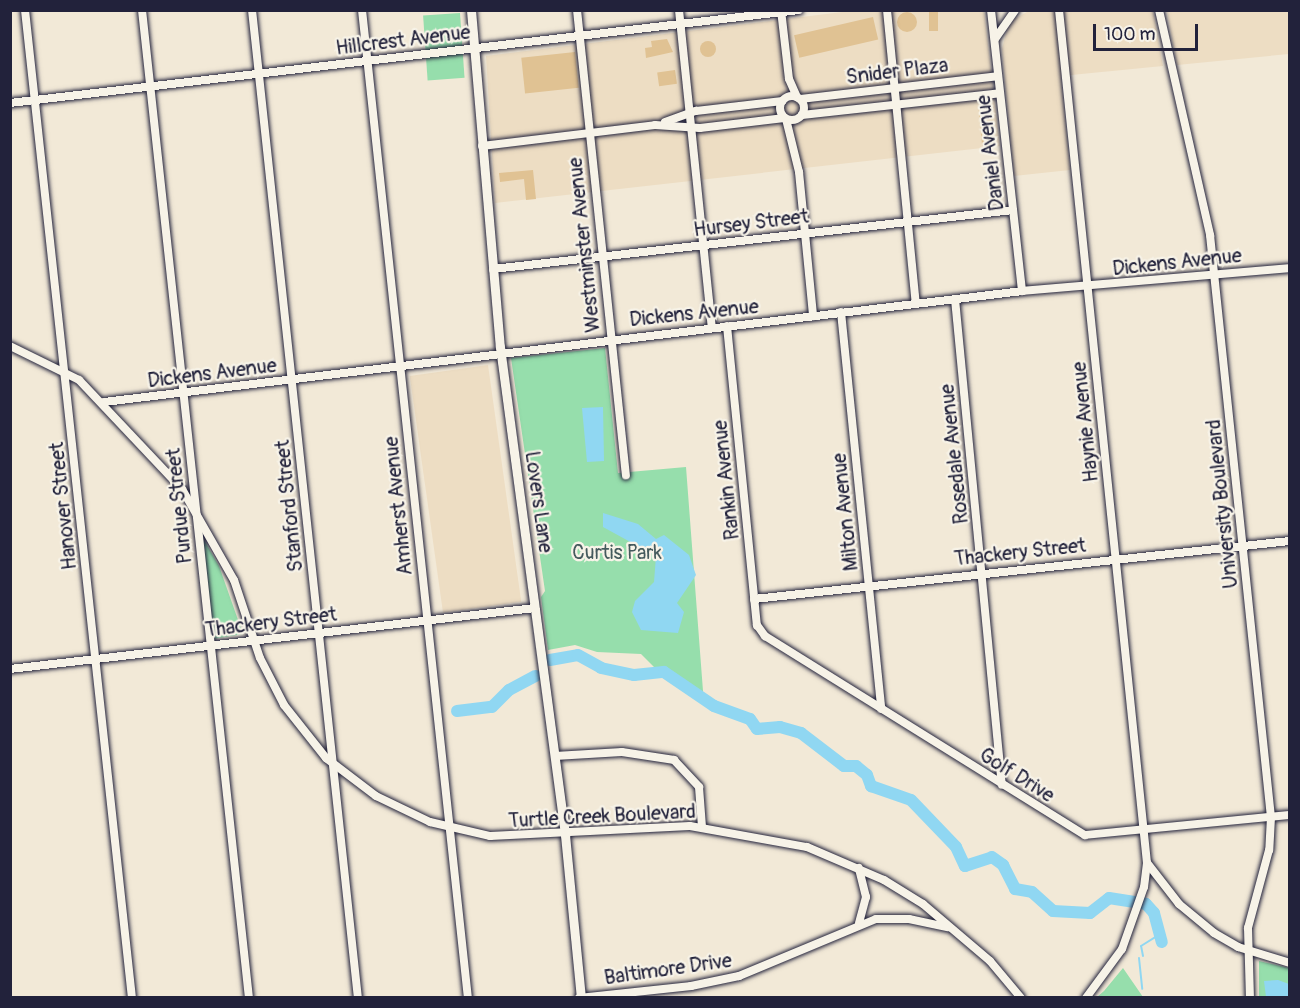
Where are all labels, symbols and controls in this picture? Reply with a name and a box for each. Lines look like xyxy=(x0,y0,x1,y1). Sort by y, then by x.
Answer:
scale bar xyxy=(1096,12,1201,50)
street label: Hillcrest Avenue xyxy=(334,20,472,60)
text: 100 m xyxy=(1104,23,1156,46)
street label: Snider Plaza xyxy=(845,53,949,89)
street label: Daniel Avenue xyxy=(971,94,1009,212)
street label: Westminster Avenue xyxy=(563,156,605,334)
street label: Hursey Street xyxy=(692,204,810,242)
street label: Dickens Avenue xyxy=(1111,243,1243,281)
street label: Dickens Avenue xyxy=(628,294,760,332)
street label: Dickens Avenue xyxy=(146,353,278,393)
street label: Haynie Avenue xyxy=(1067,361,1103,483)
street label: Rosedale Avenue xyxy=(935,383,973,525)
street label: University Boulevard xyxy=(1201,418,1243,590)
street label: Rankin Avenue xyxy=(708,419,744,541)
street label: Amherst Avenue xyxy=(379,435,417,577)
street label: Stanford Street xyxy=(270,439,308,573)
street label: Hanover Street xyxy=(44,441,82,571)
street label: Purdue Street xyxy=(161,447,197,565)
street label: Lovers Lane xyxy=(520,450,558,554)
street label: Milton Avenue xyxy=(827,452,863,572)
street label: Thackery Street xyxy=(953,533,1087,571)
park label: Curtis Park xyxy=(572,540,662,564)
street label: Thackery Street xyxy=(204,602,338,642)
street label: Golf Drive xyxy=(975,743,1059,807)
street label: Turtle Creek Boulevard xyxy=(508,799,696,833)
street label: Baltimore Drive xyxy=(603,948,733,990)

